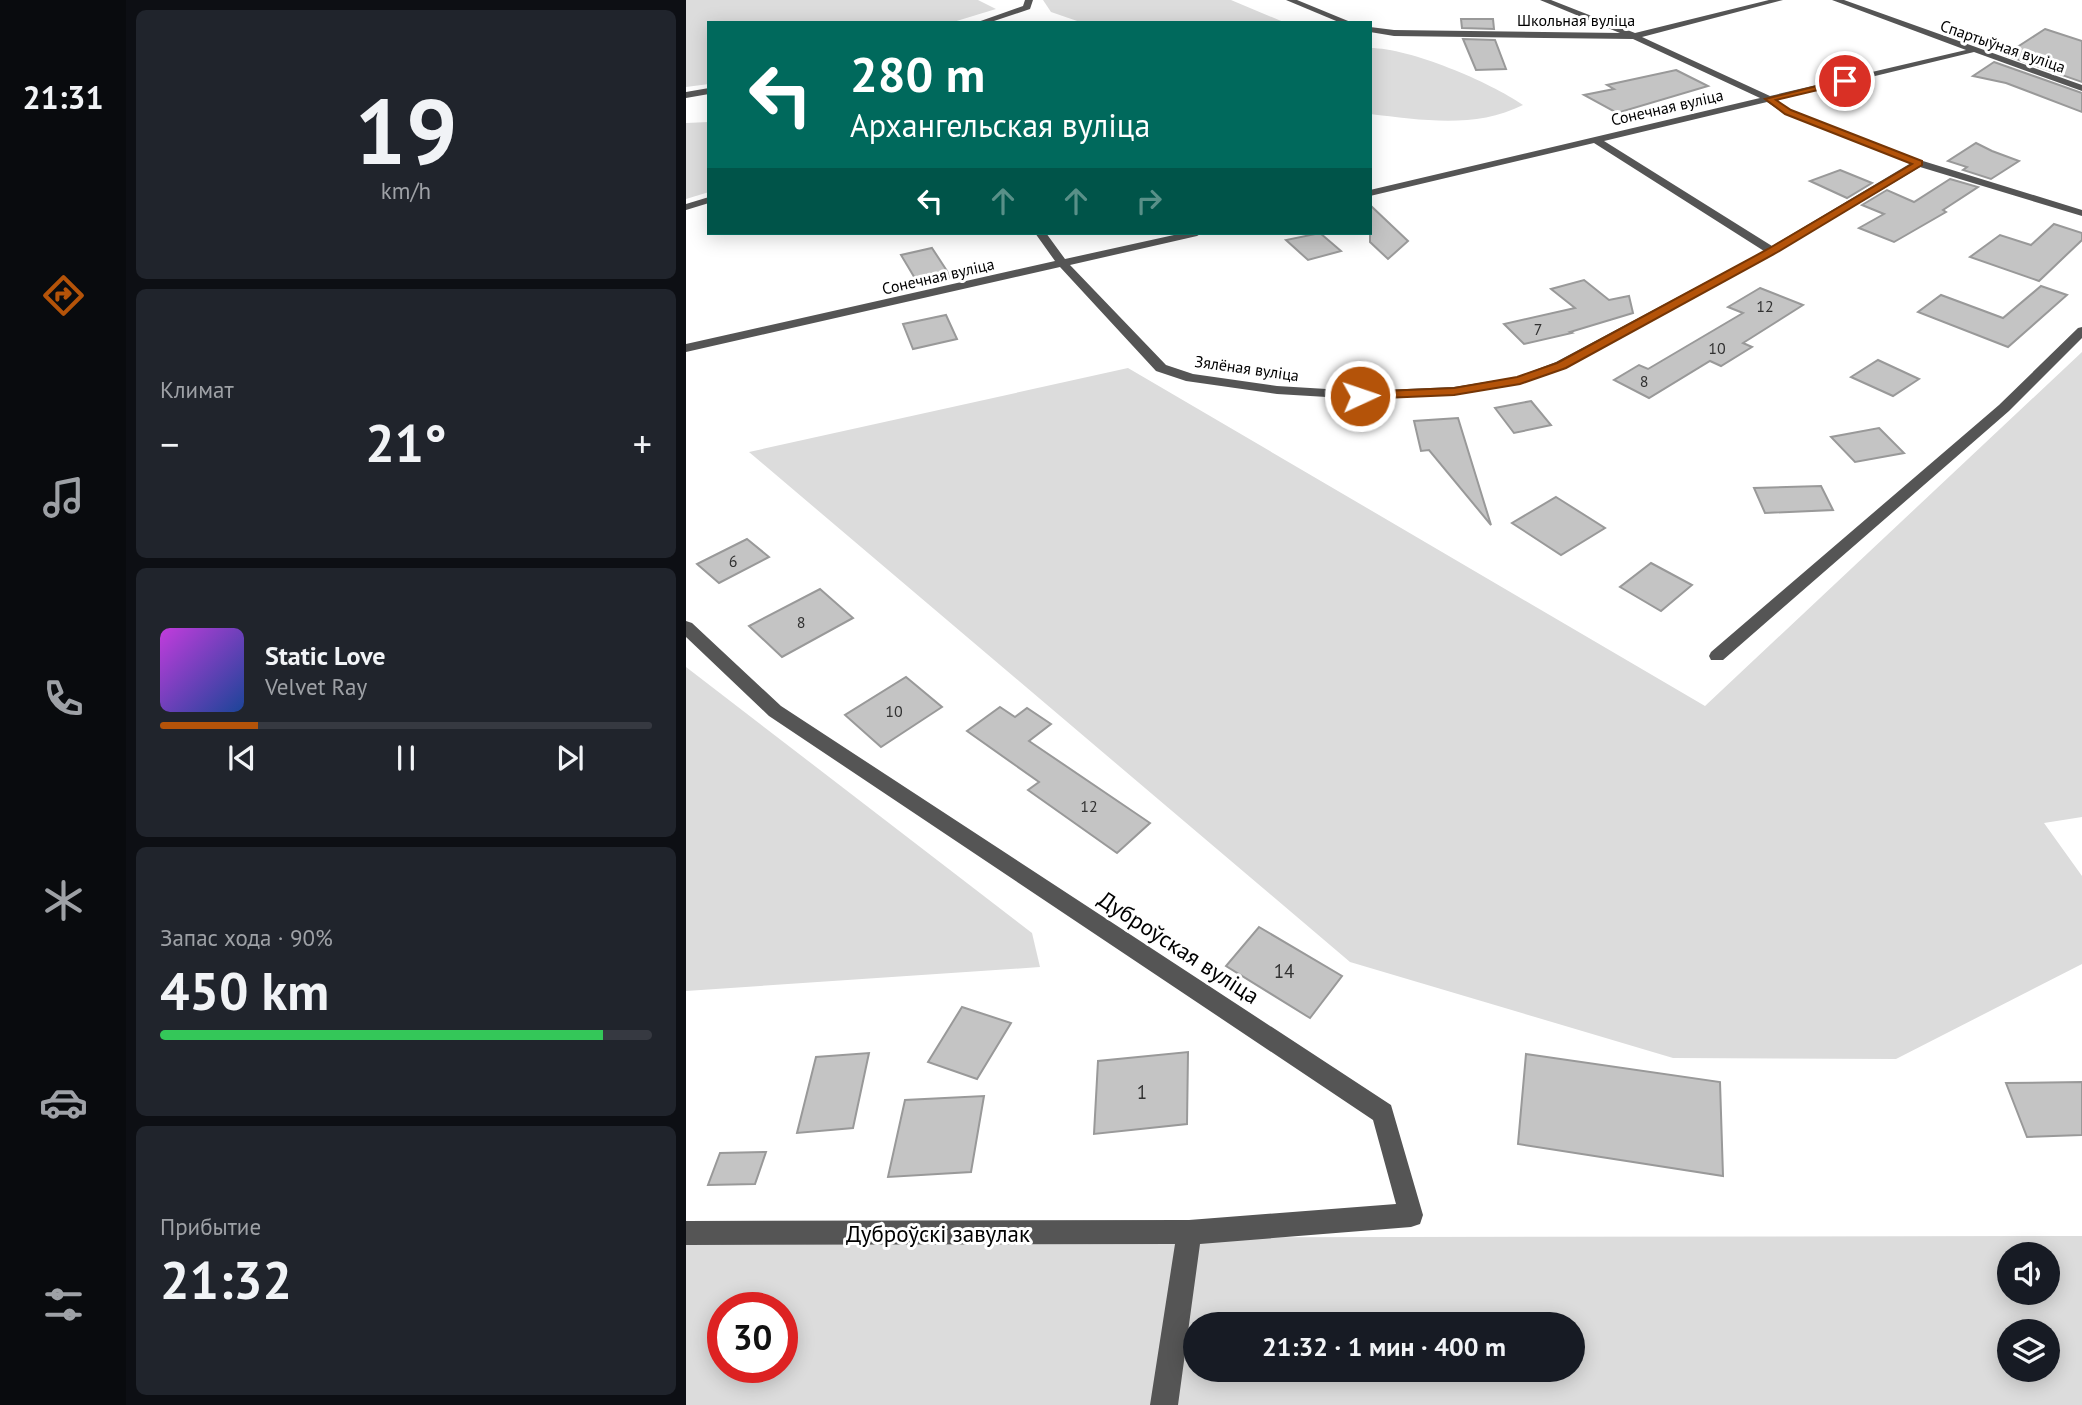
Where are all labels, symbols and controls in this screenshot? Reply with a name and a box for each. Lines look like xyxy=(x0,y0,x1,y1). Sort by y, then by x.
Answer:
street label: Школьная вуліца xyxy=(1517,10,1635,30)
street label: Спартыўная вуліца xyxy=(1938,15,2068,77)
text: 280 m xyxy=(850,42,985,106)
icon: left xyxy=(735,49,826,140)
pin xyxy=(1815,51,1875,111)
icon: arrive xyxy=(1826,62,1864,100)
text: 19 xyxy=(354,71,458,189)
text: 21:31 xyxy=(22,76,104,118)
street label: Сонечная вуліца xyxy=(1609,84,1725,130)
text: Архангельская вуліца xyxy=(850,104,1150,146)
text: km/h xyxy=(381,176,431,205)
icon: left xyxy=(911,182,949,220)
icon: ahead xyxy=(984,182,1022,220)
icon: ahead xyxy=(1057,182,1095,220)
icon: right xyxy=(1130,182,1168,220)
street label: Сонечная вуліца xyxy=(880,253,996,299)
icon: directions xyxy=(39,271,88,320)
house number: 12 xyxy=(1756,296,1774,316)
house number: 7 xyxy=(1534,319,1542,339)
house number: 10 xyxy=(1708,338,1726,358)
street label: Зялёная вуліца xyxy=(1194,351,1300,385)
position arrow xyxy=(1323,359,1397,433)
house number: 8 xyxy=(1640,371,1648,391)
text: Климат xyxy=(160,375,234,404)
text: 21° xyxy=(365,409,447,476)
text: − xyxy=(160,419,179,468)
text: + xyxy=(633,419,652,468)
icon: music xyxy=(39,473,88,522)
house number: 6 xyxy=(729,551,737,571)
house number: 8 xyxy=(797,612,805,632)
text: Static Love xyxy=(265,639,386,672)
text: Velvet Ray xyxy=(265,672,367,701)
icon: phone xyxy=(39,674,88,723)
house number: 10 xyxy=(885,701,903,721)
icon: previous xyxy=(223,739,261,777)
icon: pause xyxy=(387,739,425,777)
icon: next xyxy=(551,739,589,777)
house number: 12 xyxy=(1080,796,1098,816)
icon: climate xyxy=(39,876,88,925)
street label: Дуброўская вуліца xyxy=(1093,884,1265,1010)
text: Запас хода · 90% xyxy=(160,923,333,952)
text: 450 km xyxy=(160,957,329,1024)
house number: 14 xyxy=(1274,959,1294,983)
icon: car xyxy=(39,1078,88,1127)
house number: 1 xyxy=(1137,1080,1147,1104)
text: Прибытие xyxy=(160,1212,261,1241)
street label: Дуброўскі завулак xyxy=(846,1219,1030,1248)
map controls xyxy=(1997,1242,2060,1382)
button: sound xyxy=(1997,1242,2060,1305)
text: 21:32 xyxy=(160,1246,292,1313)
icon: filters xyxy=(39,1280,88,1329)
speed limit sign: 30 xyxy=(707,1292,798,1383)
button: layers xyxy=(1997,1319,2060,1382)
text: 21:32 · 1 мин · 400 m xyxy=(1262,1330,1506,1363)

